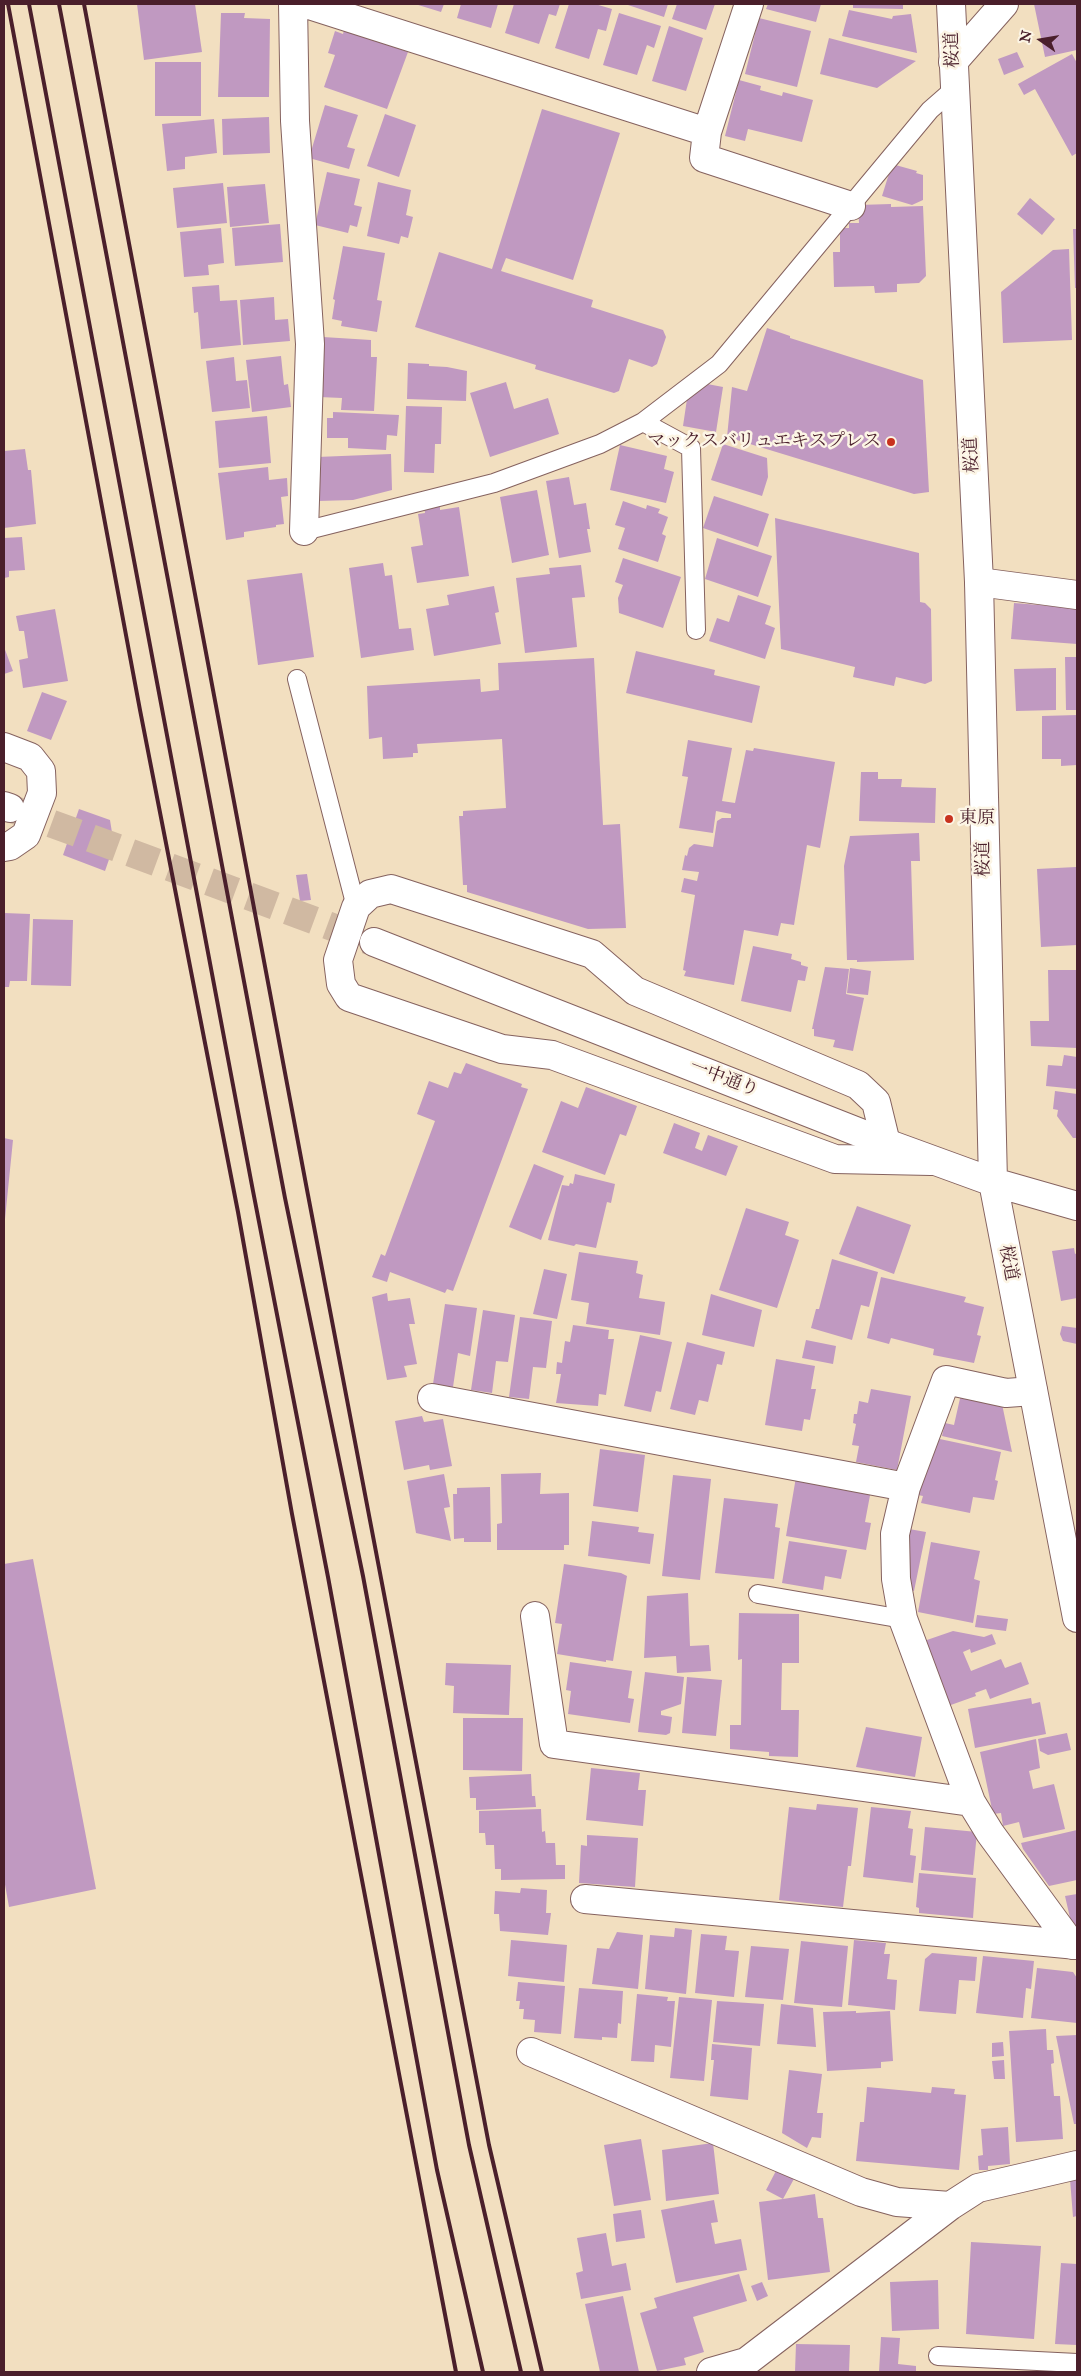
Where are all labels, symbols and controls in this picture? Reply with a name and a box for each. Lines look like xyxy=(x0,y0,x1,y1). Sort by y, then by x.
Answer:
north arrow xyxy=(1016,15,1066,65)
text: N xyxy=(1016,29,1036,44)
street label: 桜道 xyxy=(942,32,964,68)
place label: マックスバリュエキスプレス xyxy=(647,431,881,453)
marker: マックスバリュエキスプレス xyxy=(885,436,897,448)
street label: 桜道 xyxy=(960,436,984,474)
place label: 東原 xyxy=(959,808,995,830)
marker: 東原 xyxy=(943,813,955,825)
street label: 桜道 xyxy=(973,841,995,877)
street label: 一中通り xyxy=(687,1056,761,1102)
street label: 桜道 xyxy=(994,1243,1022,1283)

